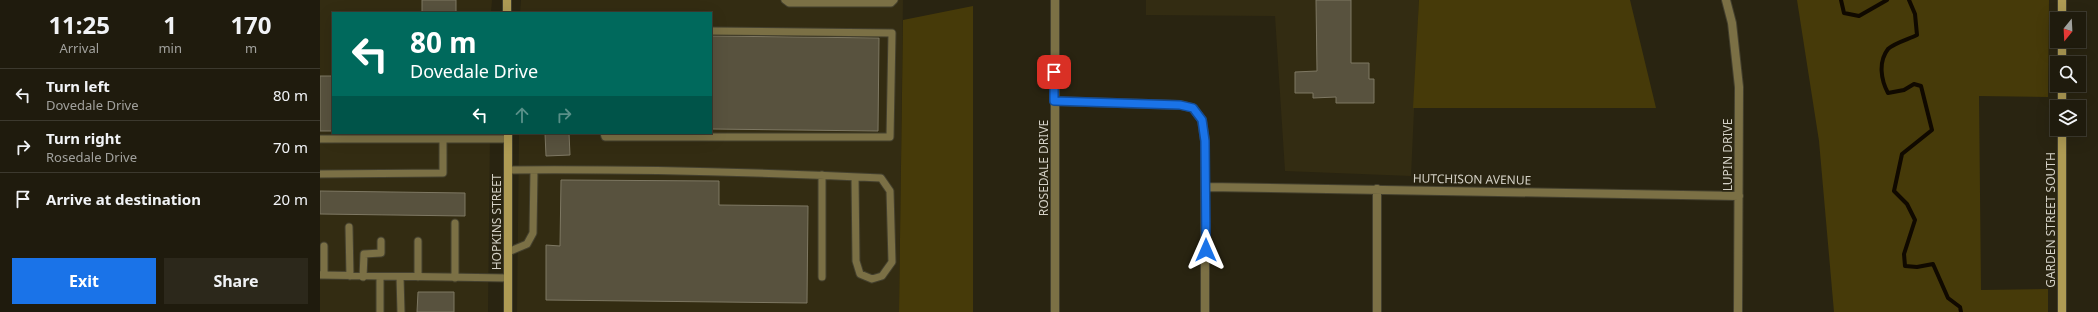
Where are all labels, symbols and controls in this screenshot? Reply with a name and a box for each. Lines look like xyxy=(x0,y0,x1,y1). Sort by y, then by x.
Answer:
text: 11:25 xyxy=(48,8,110,41)
text: 1 xyxy=(163,8,177,41)
text: 170 xyxy=(230,8,272,41)
north arrow xyxy=(2050,12,2086,48)
map controls xyxy=(2050,12,2086,136)
text: 80 m xyxy=(410,23,477,61)
icon: left xyxy=(344,28,396,80)
text: Arrival xyxy=(59,39,99,57)
text: min xyxy=(158,39,182,57)
text: m xyxy=(245,39,257,57)
pin xyxy=(1037,55,1071,89)
button: search xyxy=(2050,56,2086,92)
text: Dovedale Drive xyxy=(410,59,538,83)
icon: arrive xyxy=(1043,61,1065,83)
text: Turn left xyxy=(46,76,110,96)
icon: left xyxy=(12,84,34,106)
text: 80 m xyxy=(273,85,308,105)
text: Dovedale Drive xyxy=(46,96,139,114)
button: layers xyxy=(2050,100,2086,136)
icon: left xyxy=(469,104,491,126)
icon: ahead xyxy=(511,104,533,126)
icon: right xyxy=(553,104,575,126)
street label: LUPIN DRIVE xyxy=(1719,119,1736,191)
street label: ROSEDALE DRIVE xyxy=(1035,120,1052,216)
text: Turn right xyxy=(46,128,121,148)
icon: right xyxy=(12,136,34,158)
text: 70 m xyxy=(273,137,308,157)
text: Rosedale Drive xyxy=(46,148,137,166)
street label: GARDEN STREET SOUTH xyxy=(2042,152,2059,288)
street label: HUTCHISON AVENUE xyxy=(1413,169,1531,189)
street label: HOPKINS STREET xyxy=(488,173,505,270)
icon: arrive xyxy=(12,188,34,210)
text: Arrive at destination xyxy=(46,189,201,209)
text: 20 m xyxy=(273,189,308,209)
position arrow xyxy=(1185,229,1227,271)
button: Exit xyxy=(12,258,156,304)
button: Share xyxy=(164,258,308,304)

